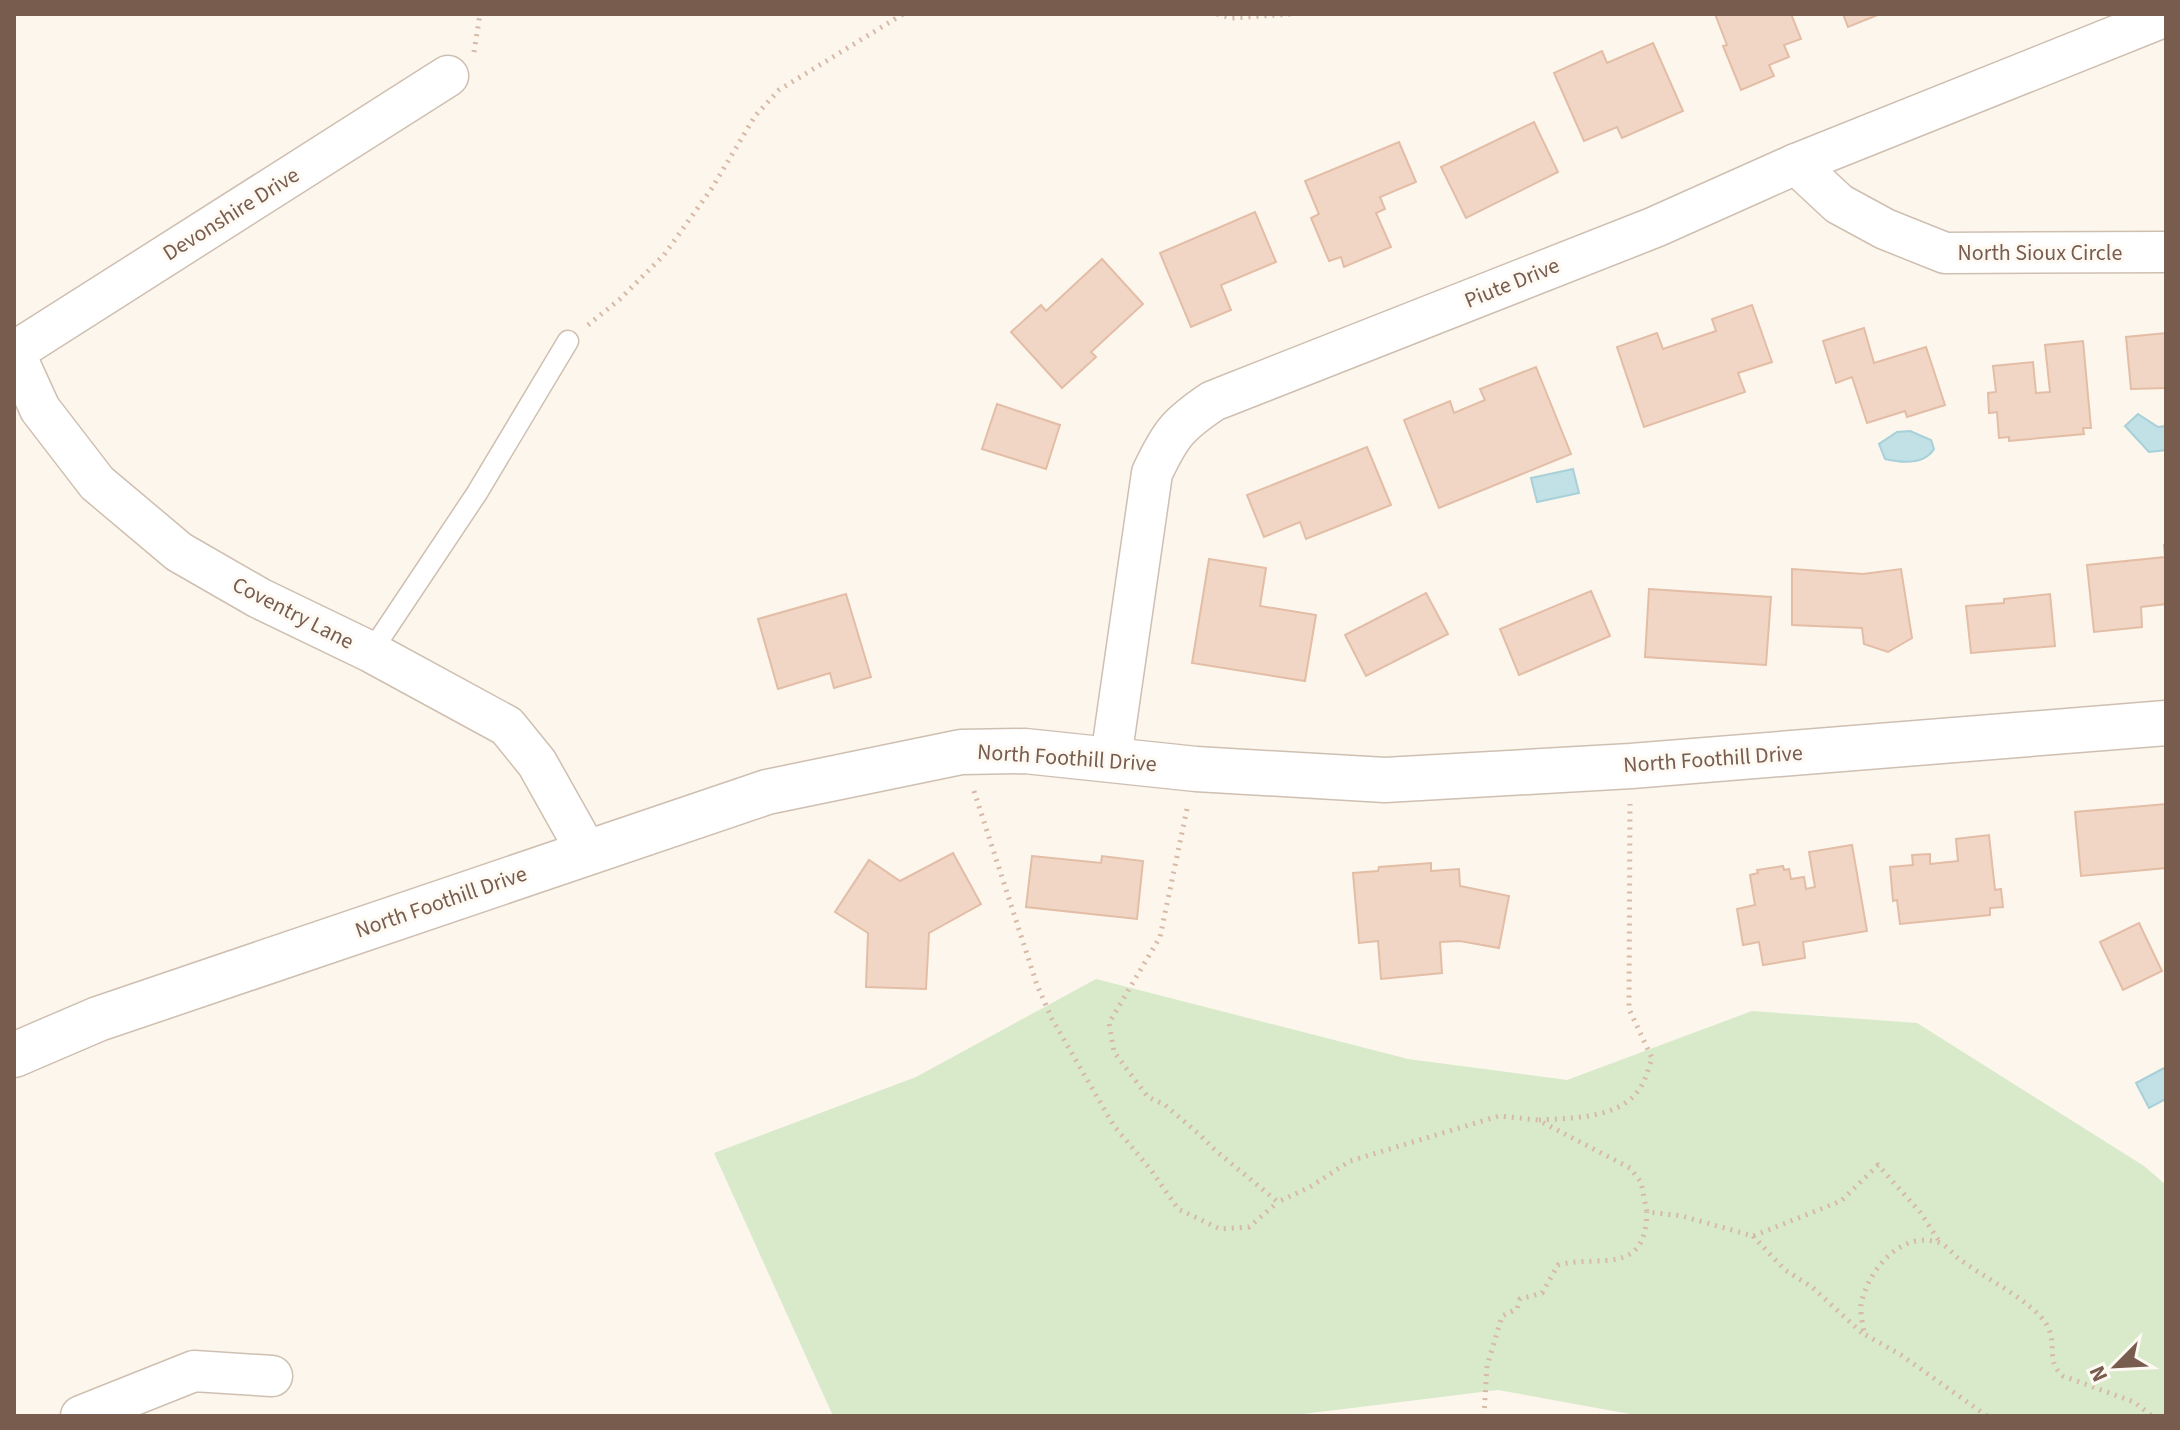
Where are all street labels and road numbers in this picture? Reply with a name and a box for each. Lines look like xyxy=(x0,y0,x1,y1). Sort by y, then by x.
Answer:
street label: Devonshire Drive xyxy=(156,159,306,269)
street label: North Sioux Circle xyxy=(1958,237,2122,269)
street label: Piute Drive xyxy=(1460,249,1564,317)
street label: Coventry Lane xyxy=(227,569,359,657)
street label: North Foothill Drive xyxy=(976,736,1158,780)
street label: North Foothill Drive xyxy=(1622,737,1804,781)
street label: North Foothill Drive xyxy=(351,858,531,946)

